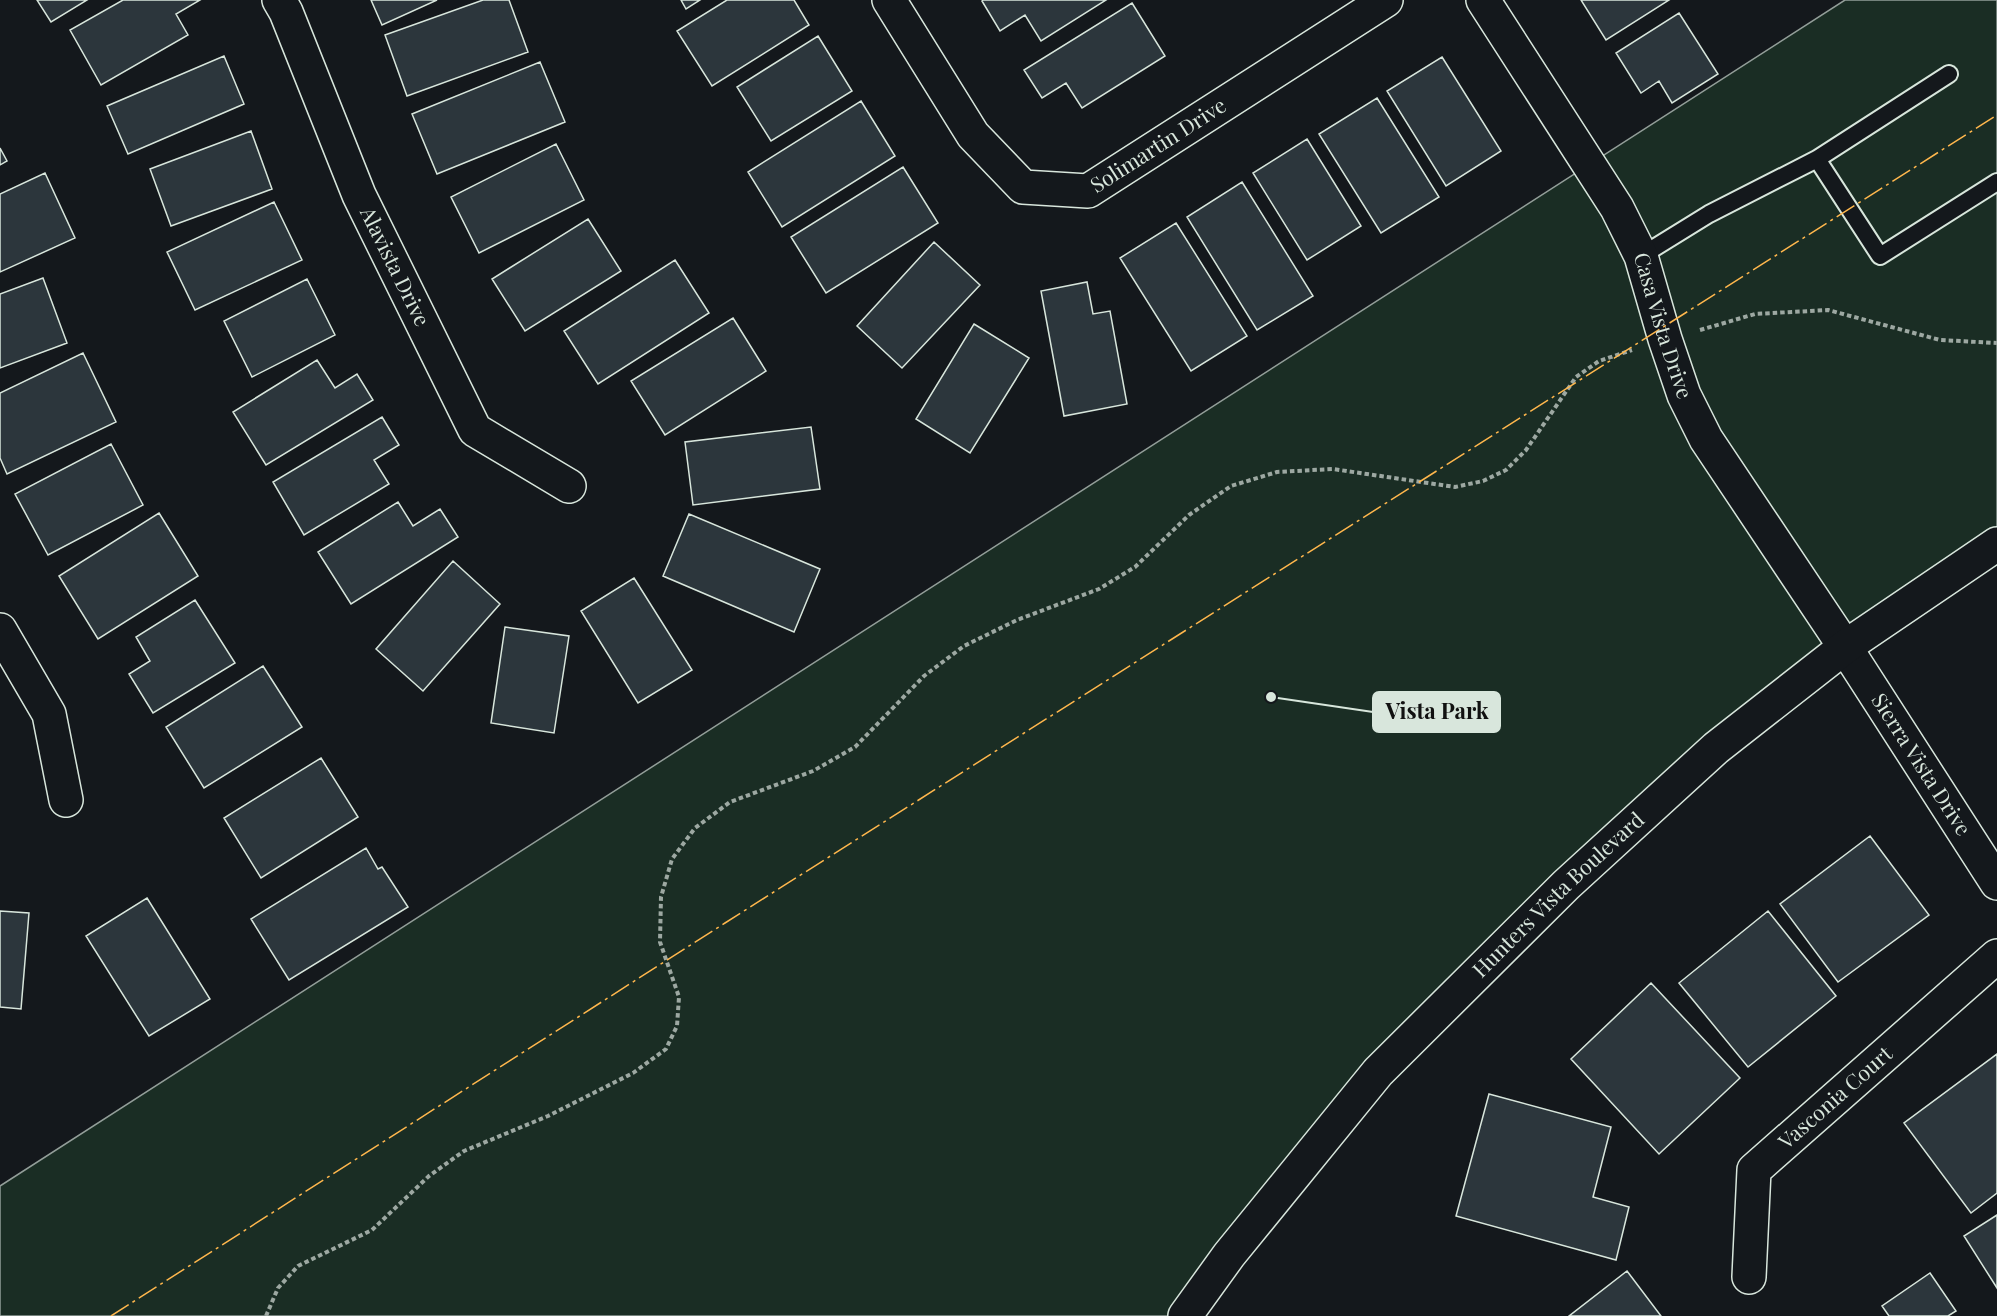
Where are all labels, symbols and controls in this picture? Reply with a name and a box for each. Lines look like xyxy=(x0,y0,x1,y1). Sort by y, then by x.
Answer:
street label: Solimartin Drive xyxy=(1084,90,1231,198)
street label: Alavista Drive xyxy=(355,201,438,330)
street label: Casa Vista Drive xyxy=(1629,249,1700,402)
street label: Sierra Vista Drive xyxy=(1866,687,1979,840)
callout: Vista Park xyxy=(1373,692,1500,732)
text: Vista Park xyxy=(1384,695,1489,725)
street label: Hunters Vista Boulevard xyxy=(1465,805,1649,983)
street label: Vasconia Court xyxy=(1771,1039,1898,1155)

